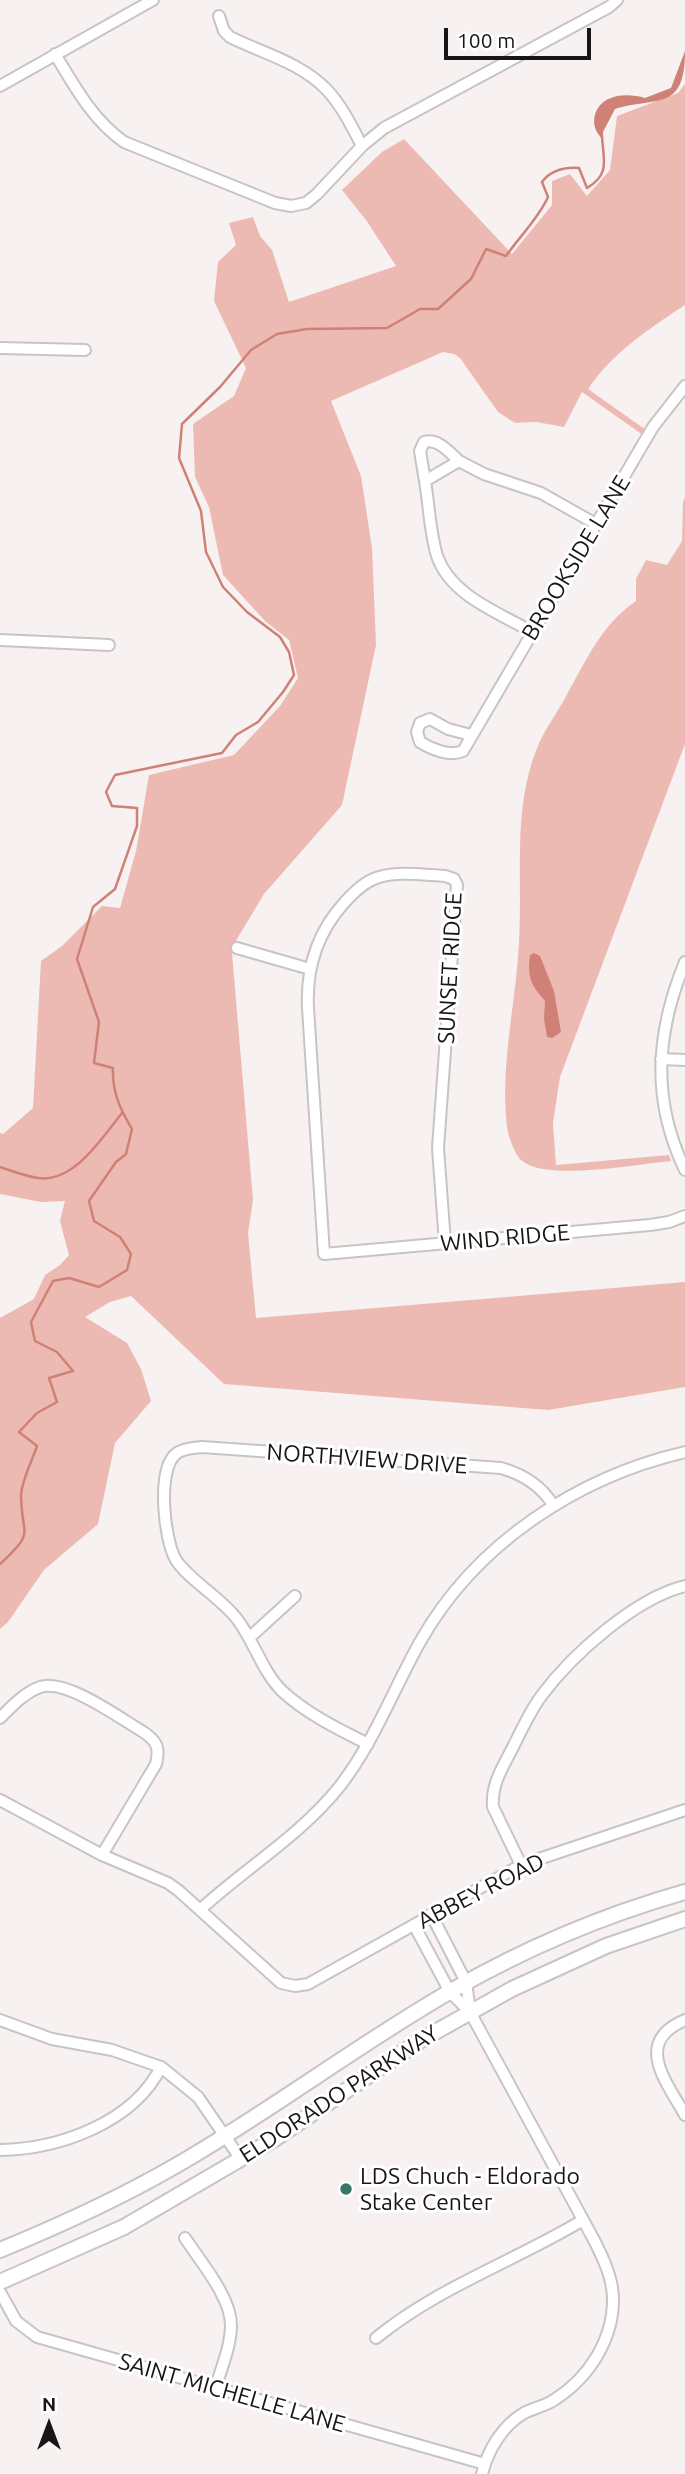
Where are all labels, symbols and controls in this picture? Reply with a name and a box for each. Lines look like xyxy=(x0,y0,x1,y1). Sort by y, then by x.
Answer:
scale bar xyxy=(447,14,594,58)
text: 100 m xyxy=(457,28,515,52)
street label: BROOKSIDE LANE xyxy=(516,470,636,646)
street label: SUNSET RIDGE xyxy=(432,891,468,1045)
street label: WIND RIDGE xyxy=(439,1219,571,1257)
street label: NORTHVIEW DRIVE xyxy=(266,1438,468,1480)
street label: ABBEY ROAD xyxy=(413,1847,549,1935)
street label: ELDORADO PARKWAY xyxy=(234,2019,444,2169)
place label: LDS Chuch - Eldorado Stake Center xyxy=(360,2162,580,2216)
marker: LDS Chuch - Eldorado Stake Center xyxy=(338,2181,354,2197)
street label: SAINT MICHELLE LANE xyxy=(115,2347,349,2439)
north arrow xyxy=(14,2390,84,2460)
text: N xyxy=(42,2393,56,2415)

